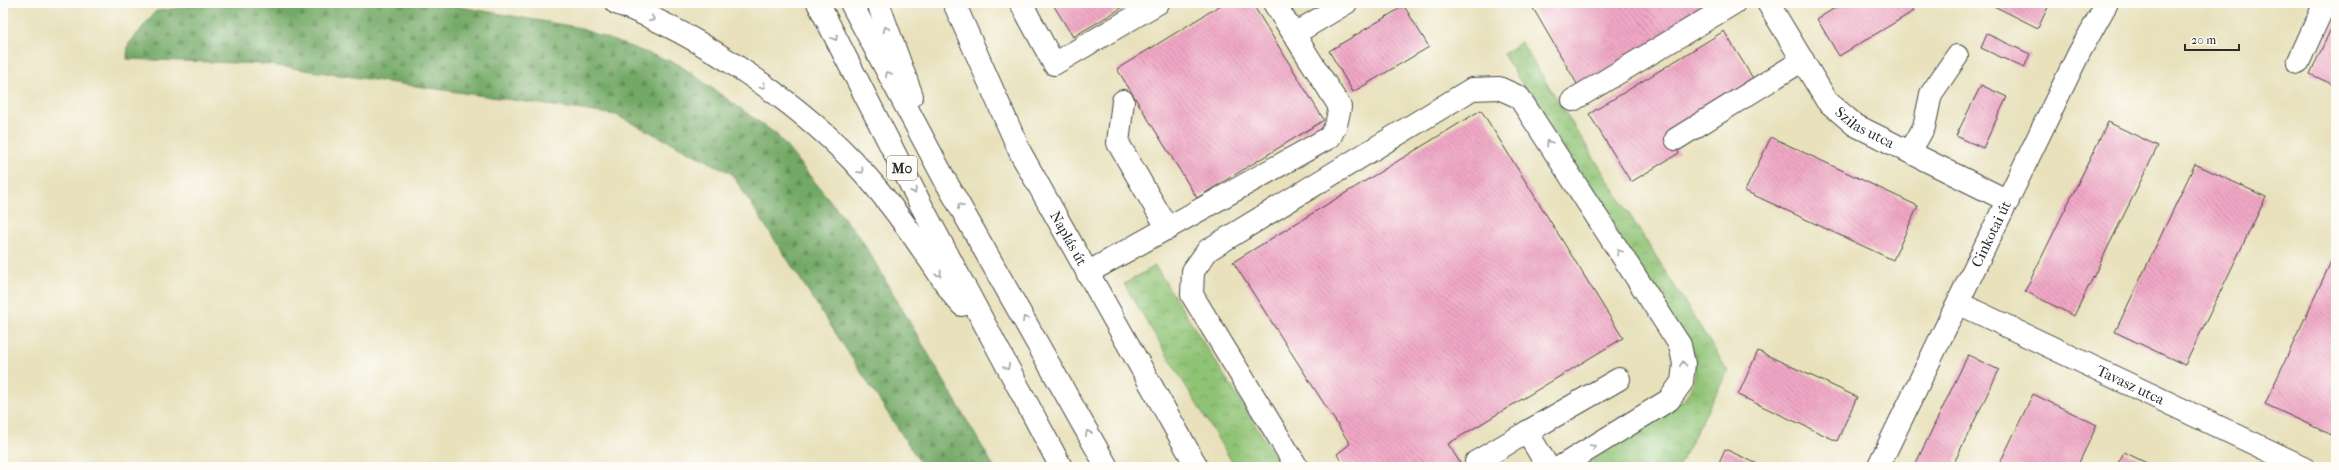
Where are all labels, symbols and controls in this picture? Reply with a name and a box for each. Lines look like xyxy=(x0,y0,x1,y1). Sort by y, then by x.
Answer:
one-way arrow xyxy=(648,14,655,21)
one-way arrow xyxy=(883,25,891,32)
scale bar xyxy=(2185,26,2239,52)
one-way arrow xyxy=(831,33,838,41)
text: 20 m xyxy=(2191,33,2216,47)
one-way arrow xyxy=(885,71,892,78)
one-way arrow xyxy=(759,81,766,89)
street label: Szilas utca xyxy=(1831,103,1898,153)
one-way arrow xyxy=(1546,140,1554,147)
road number: M0 xyxy=(887,156,917,180)
one-way arrow xyxy=(857,166,864,173)
one-way arrow xyxy=(909,187,917,194)
street label: Cinkotai út xyxy=(1967,197,2015,270)
one-way arrow xyxy=(958,203,965,210)
street label: Naplás út xyxy=(1046,208,1091,269)
one-way arrow xyxy=(1617,249,1624,256)
one-way arrow xyxy=(934,270,942,277)
one-way arrow xyxy=(1022,316,1029,323)
one-way arrow xyxy=(1678,361,1687,367)
street label: Tavasz utca xyxy=(2094,361,2168,409)
one-way arrow xyxy=(1002,363,1010,371)
one-way arrow xyxy=(1085,430,1092,437)
one-way arrow xyxy=(1589,444,1596,451)

